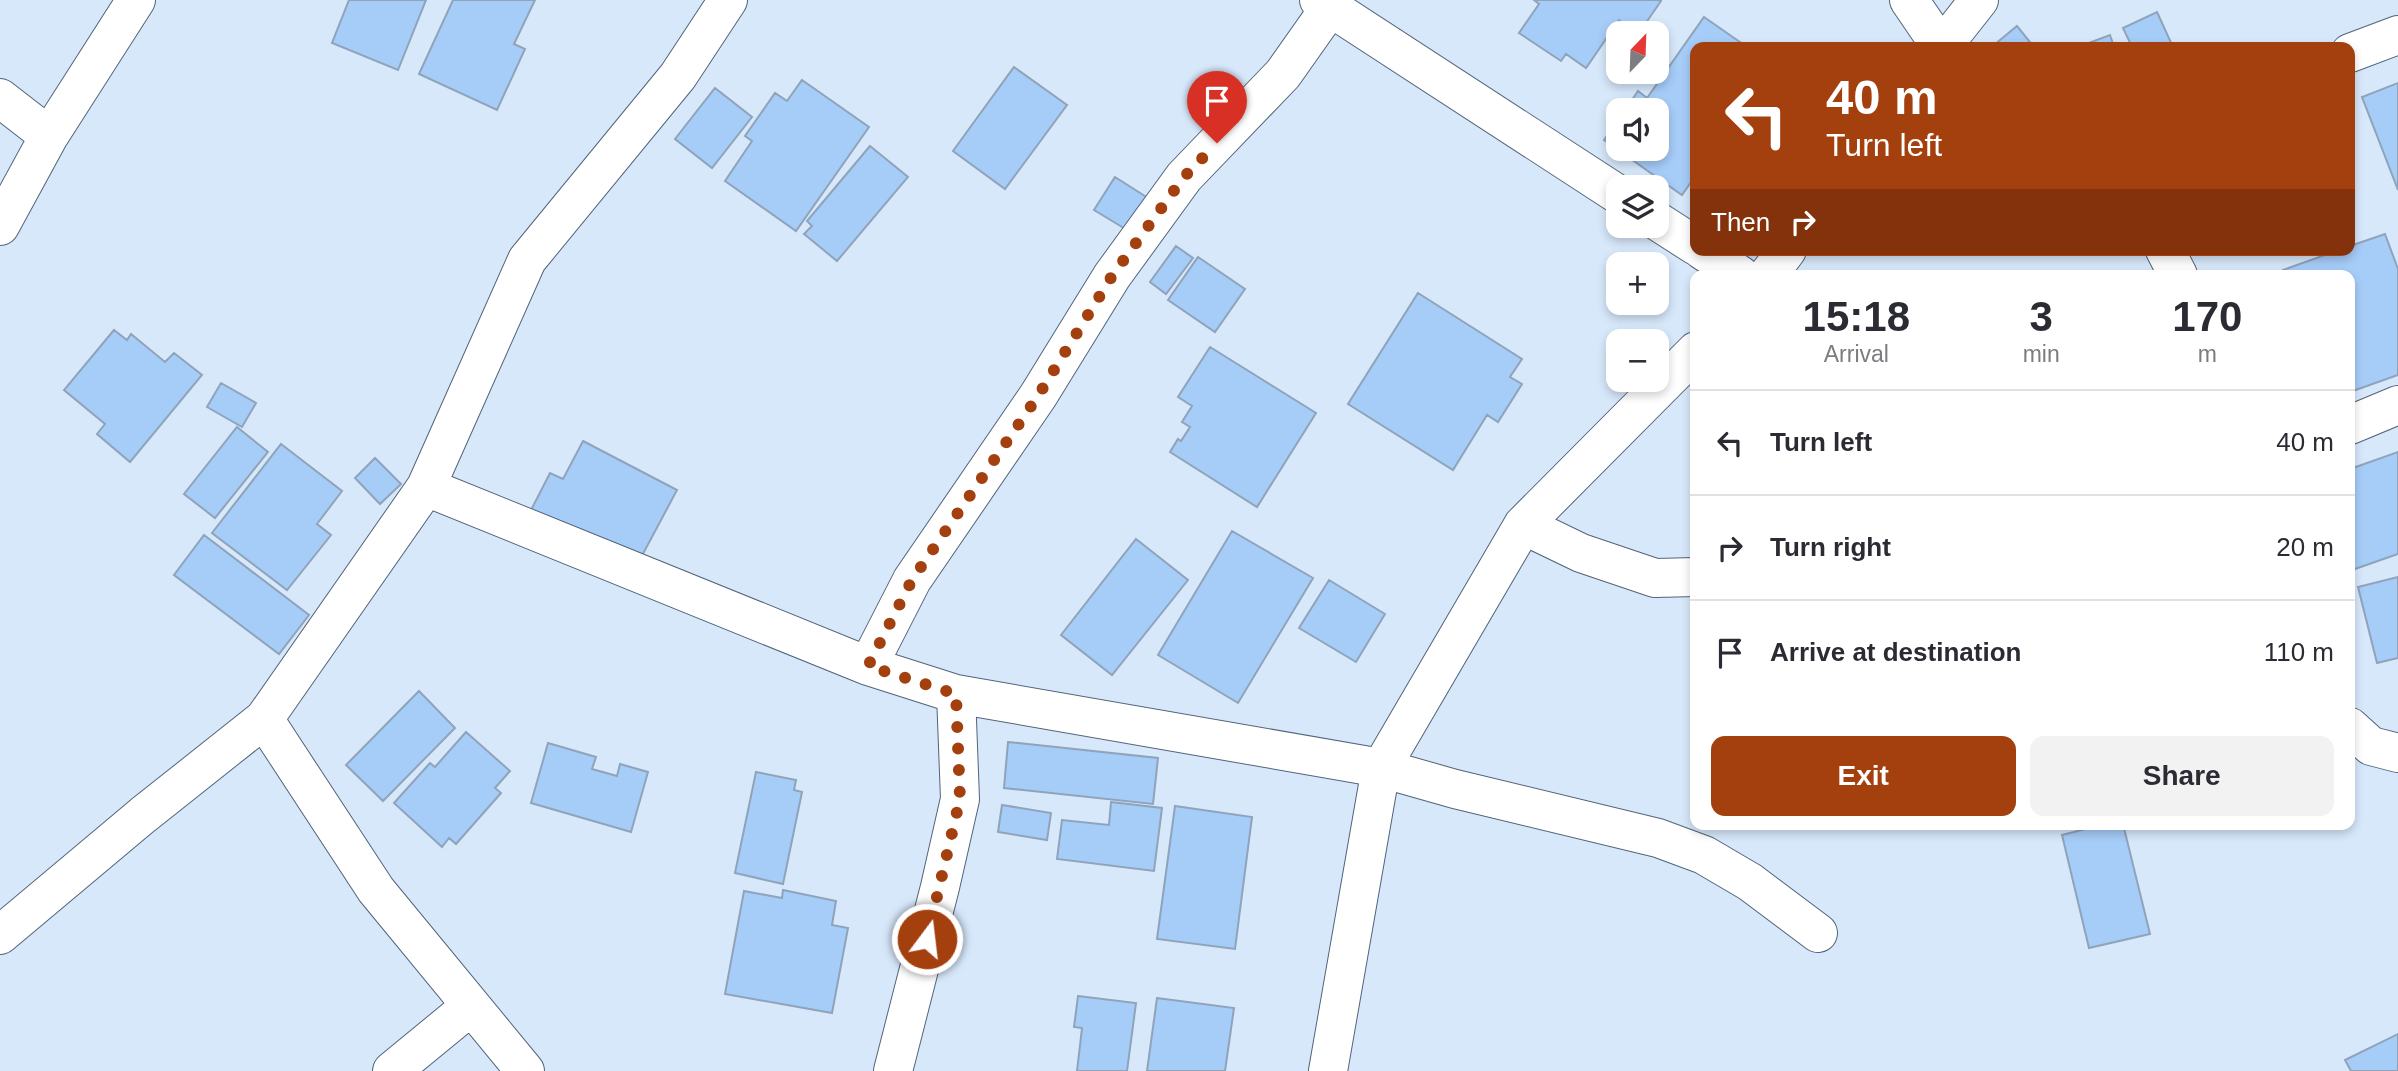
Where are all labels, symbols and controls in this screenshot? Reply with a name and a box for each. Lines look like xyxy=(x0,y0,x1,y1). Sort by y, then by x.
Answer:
north arrow xyxy=(1606,21,1670,84)
map controls xyxy=(1606,21,1669,392)
icon: left xyxy=(1711,70,1802,161)
text: 40 m xyxy=(1826,70,1938,124)
pin xyxy=(1187,71,1247,143)
icon: arrive xyxy=(1198,82,1236,120)
button: sound xyxy=(1606,98,1669,161)
text: Turn left xyxy=(1826,127,1942,163)
button: layers xyxy=(1606,175,1669,238)
icon: right xyxy=(1784,203,1822,241)
text: Then xyxy=(1711,207,1770,237)
button: + xyxy=(1606,252,1669,315)
text: 15:18 xyxy=(1803,293,1910,340)
text: 3 xyxy=(2029,293,2053,340)
text: 170 xyxy=(2172,293,2242,340)
button: − xyxy=(1606,329,1669,392)
text: Arrival xyxy=(1824,341,1889,367)
text: min xyxy=(2023,341,2060,367)
text: m xyxy=(2198,341,2217,367)
icon: left xyxy=(1711,424,1749,462)
text: Turn left xyxy=(1770,427,1872,457)
text: 40 m xyxy=(2276,427,2334,457)
icon: right xyxy=(1711,529,1749,567)
text: Turn right xyxy=(1770,532,1891,562)
text: 20 m xyxy=(2276,532,2334,562)
icon: arrive xyxy=(1711,634,1749,672)
text: Arrive at destination xyxy=(1770,637,2021,667)
text: 110 m xyxy=(2264,637,2334,667)
button: Exit xyxy=(1711,736,2016,816)
button: Share xyxy=(2030,736,2334,816)
position arrow xyxy=(890,902,964,976)

